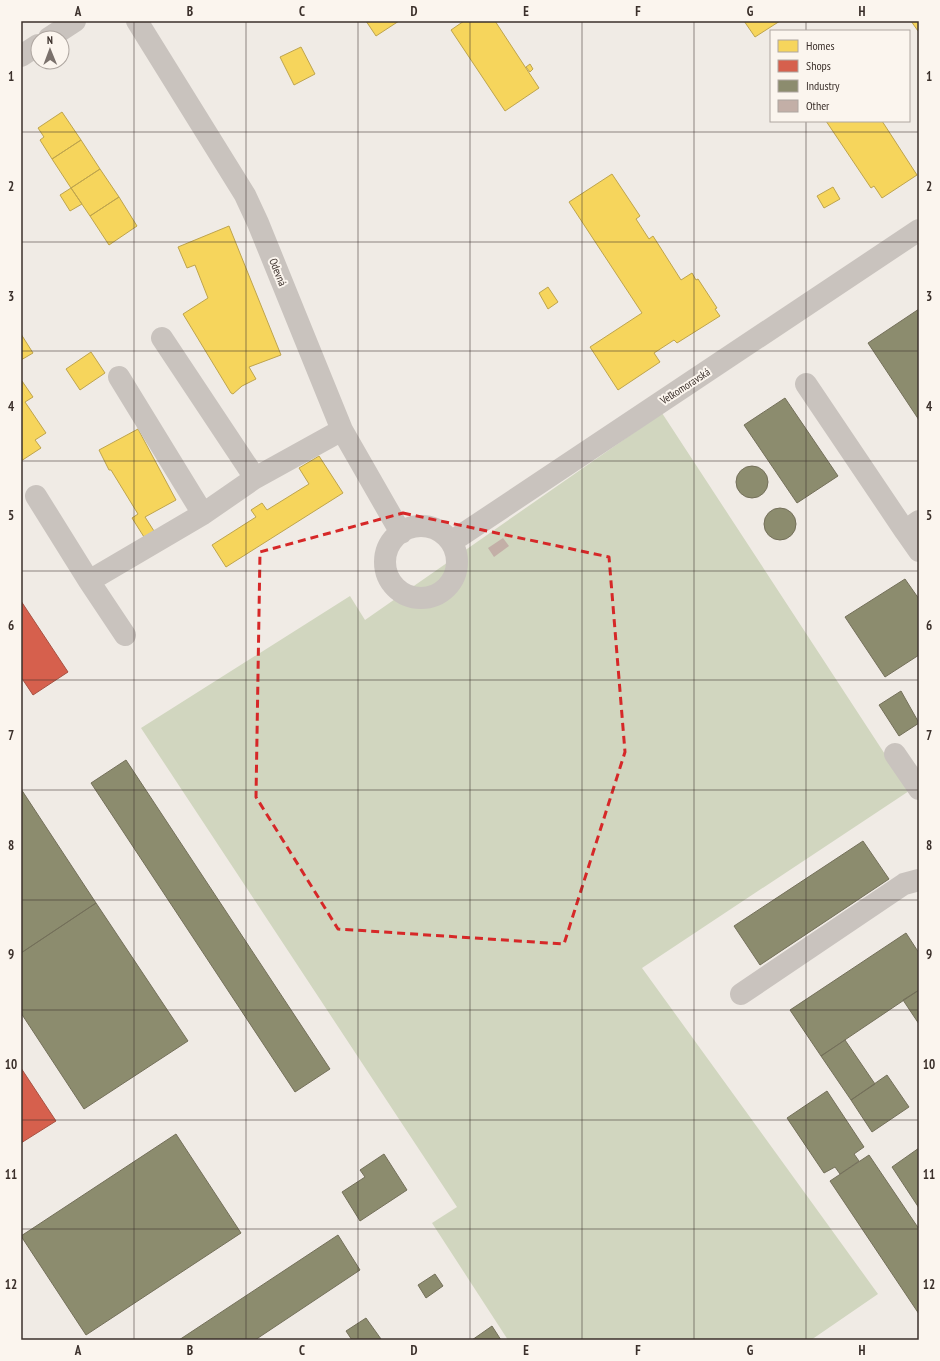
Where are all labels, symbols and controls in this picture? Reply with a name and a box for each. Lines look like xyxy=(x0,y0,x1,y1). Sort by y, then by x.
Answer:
text: A xyxy=(74,3,82,20)
text: B xyxy=(187,3,193,20)
text: C xyxy=(299,3,305,20)
text: D xyxy=(411,3,418,20)
text: E xyxy=(523,3,529,20)
text: F xyxy=(635,3,641,20)
text: G xyxy=(747,3,754,20)
text: H xyxy=(859,3,866,20)
north arrow xyxy=(30,30,70,70)
legend xyxy=(770,30,910,122)
text: N xyxy=(47,33,53,47)
text: Homes xyxy=(806,38,834,53)
text: Shops xyxy=(806,58,831,73)
text: 1 xyxy=(8,68,14,85)
text: 1 xyxy=(926,68,932,85)
text: Industry xyxy=(806,78,840,93)
text: Other xyxy=(806,98,830,113)
text: 2 xyxy=(8,178,14,195)
text: 2 xyxy=(926,178,932,195)
street label: Odevná xyxy=(266,256,290,288)
text: 3 xyxy=(8,288,14,305)
text: 3 xyxy=(926,288,932,305)
street label: Veľkomoravská xyxy=(657,365,713,408)
text: 4 xyxy=(8,398,15,415)
text: 4 xyxy=(926,398,933,415)
text: 5 xyxy=(8,507,14,524)
text: 5 xyxy=(926,507,932,524)
text: 6 xyxy=(8,617,14,634)
text: 6 xyxy=(926,617,932,634)
text: 7 xyxy=(8,727,14,744)
text: 7 xyxy=(926,727,932,744)
text: 8 xyxy=(8,837,14,854)
text: 8 xyxy=(926,837,932,854)
text: 9 xyxy=(8,946,14,963)
text: 9 xyxy=(926,946,932,963)
text: 10 xyxy=(5,1056,17,1073)
text: 10 xyxy=(923,1056,935,1073)
text: 11 xyxy=(5,1166,17,1183)
text: 11 xyxy=(923,1166,935,1183)
text: 12 xyxy=(5,1276,17,1293)
text: 12 xyxy=(923,1276,935,1293)
text: A xyxy=(74,1342,82,1359)
text: B xyxy=(187,1342,193,1359)
text: C xyxy=(299,1342,305,1359)
text: D xyxy=(411,1342,418,1359)
text: E xyxy=(523,1342,529,1359)
text: F xyxy=(635,1342,641,1359)
text: G xyxy=(747,1342,754,1359)
text: H xyxy=(859,1342,866,1359)

